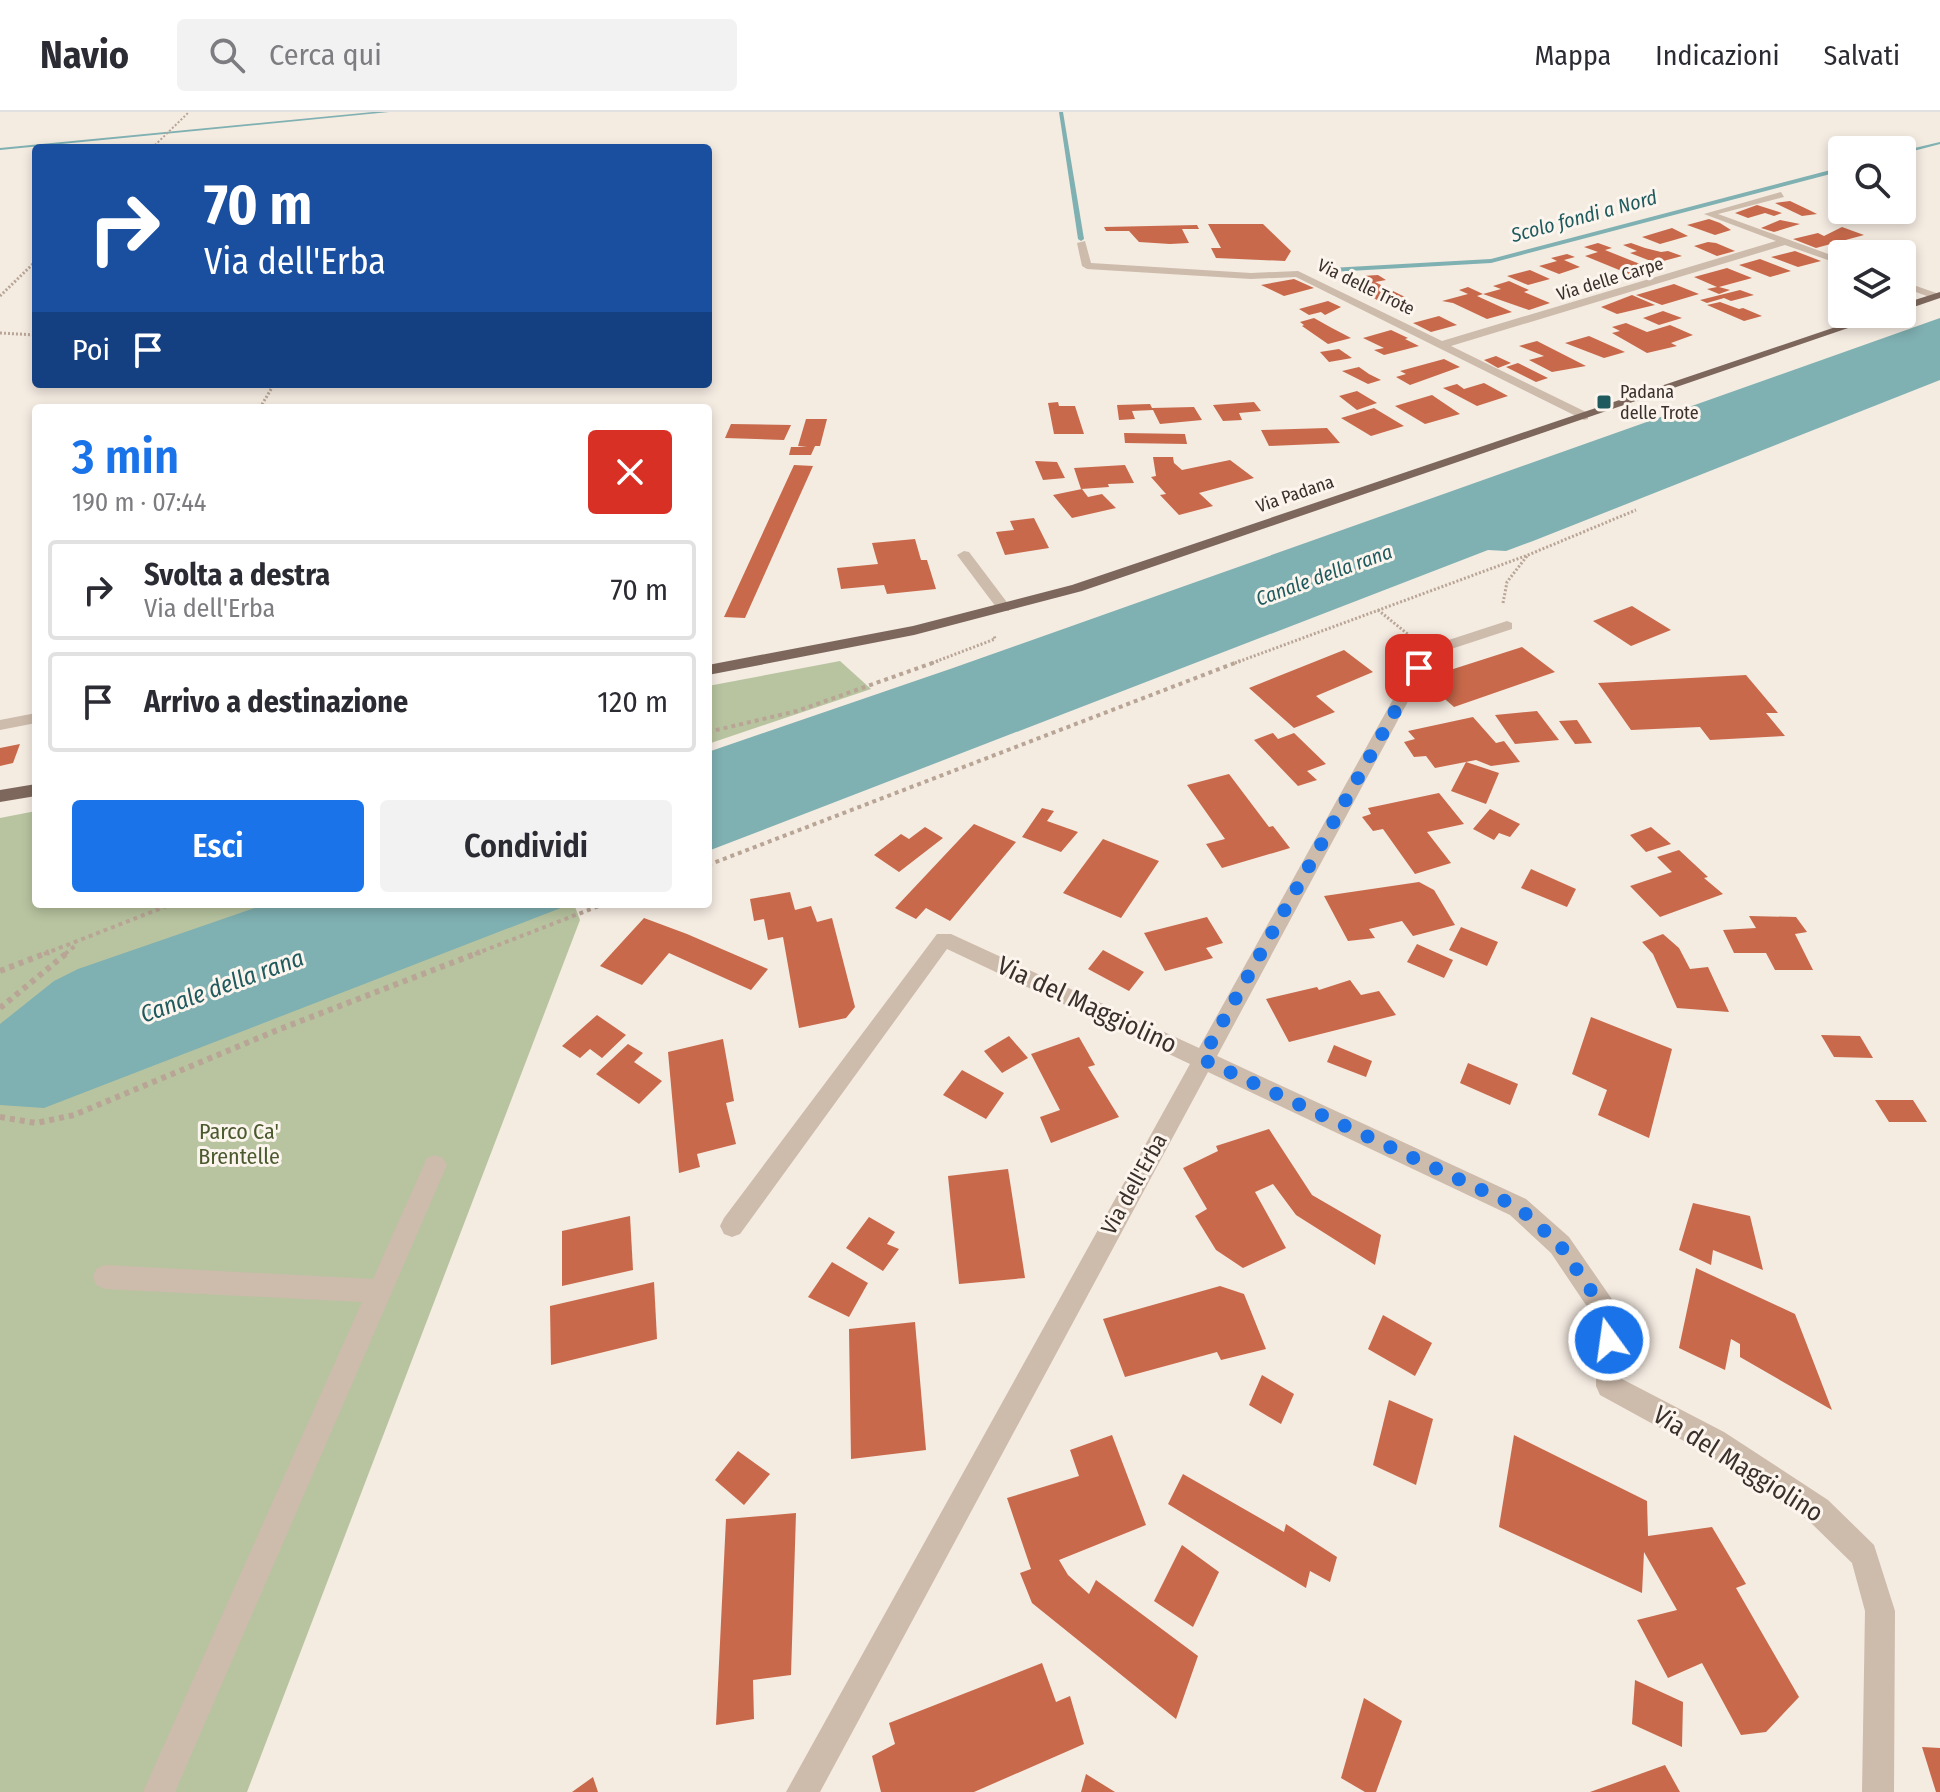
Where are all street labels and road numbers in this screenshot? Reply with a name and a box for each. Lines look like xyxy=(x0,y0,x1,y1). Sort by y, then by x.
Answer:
street label: Via delle Carpe xyxy=(1554,252,1666,306)
street label: Via delle Trote xyxy=(1314,254,1418,320)
street label: Via Padana xyxy=(1253,470,1337,518)
street label: Via del Maggiolino xyxy=(992,950,1182,1060)
street label: Via dell'Erba xyxy=(1095,1129,1173,1239)
street label: Via del Maggiolino xyxy=(1647,1399,1829,1529)

